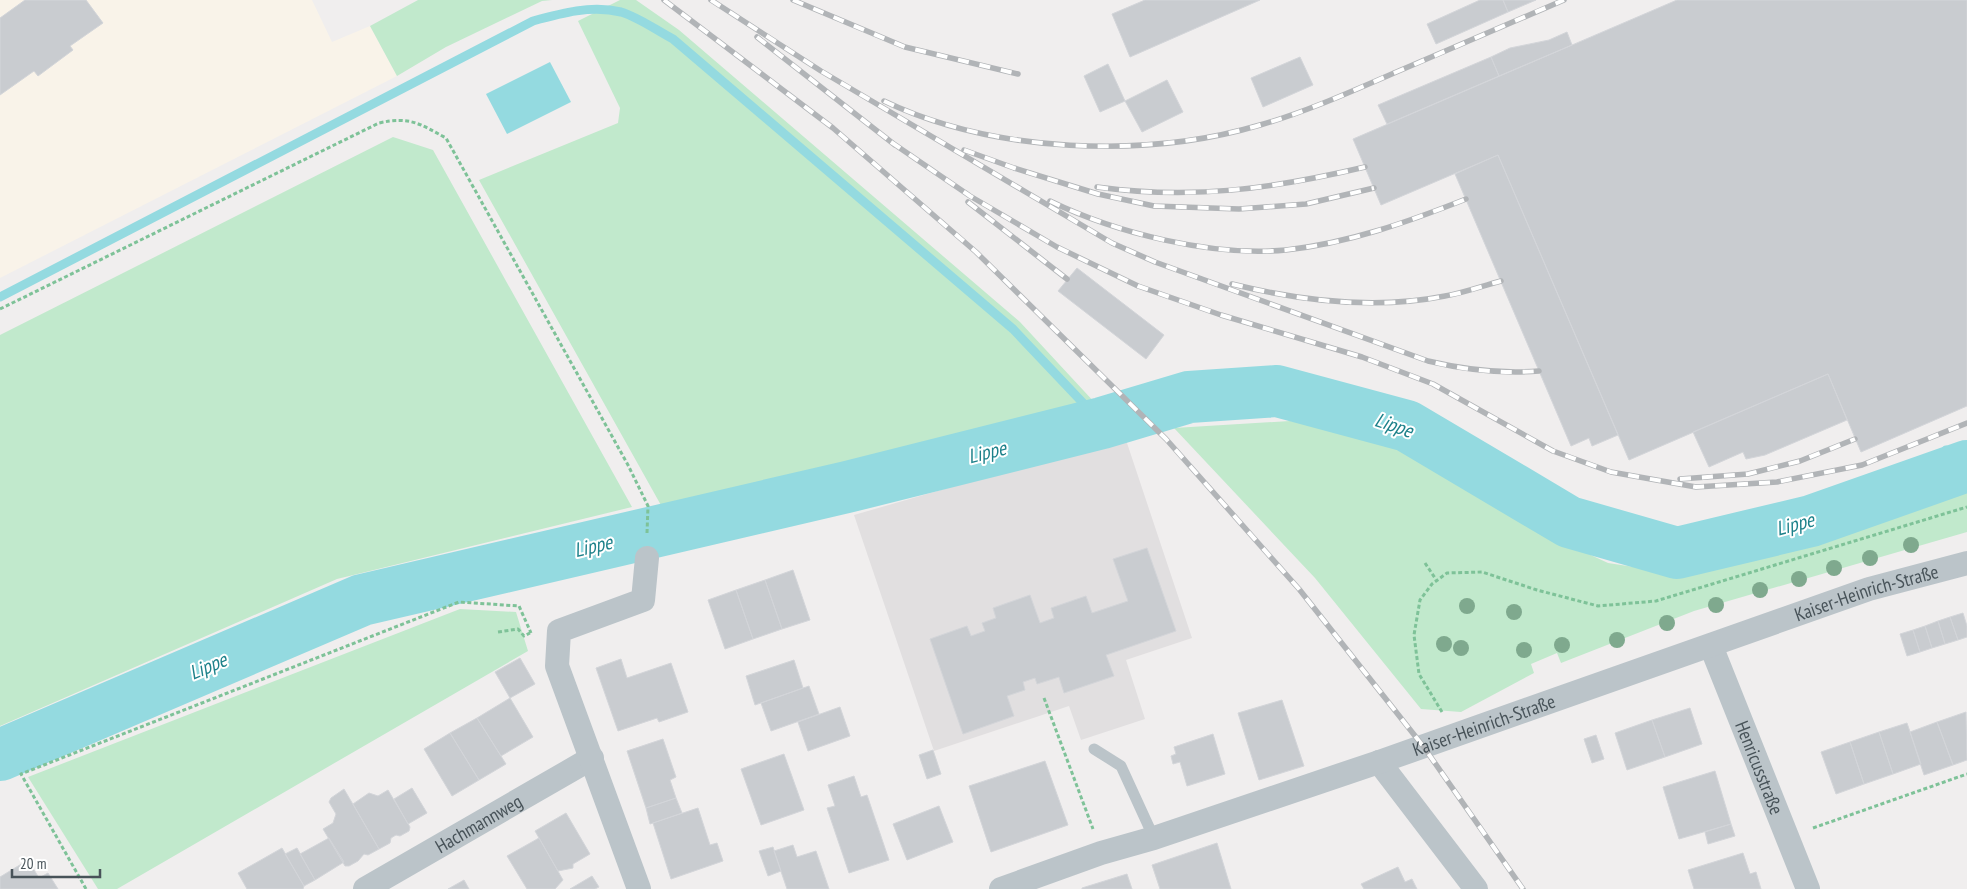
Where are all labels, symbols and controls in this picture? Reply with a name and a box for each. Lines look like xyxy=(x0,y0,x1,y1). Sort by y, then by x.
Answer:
water label: Lippe xyxy=(1372,406,1418,444)
water label: Lippe xyxy=(965,434,1010,469)
water label: Lippe xyxy=(1773,506,1819,542)
water label: Lippe xyxy=(571,529,616,563)
street label: Kaiser-Heinrich-Straße xyxy=(1791,559,1941,626)
water label: Lippe xyxy=(185,646,232,685)
street label: Kaiser-Heinrich-Straße xyxy=(1409,689,1558,761)
street label: Henricusstraße xyxy=(1730,717,1789,818)
street label: Hachmannweg xyxy=(431,789,526,858)
scale bar xyxy=(12,846,100,878)
text: 20 m xyxy=(20,854,46,873)

